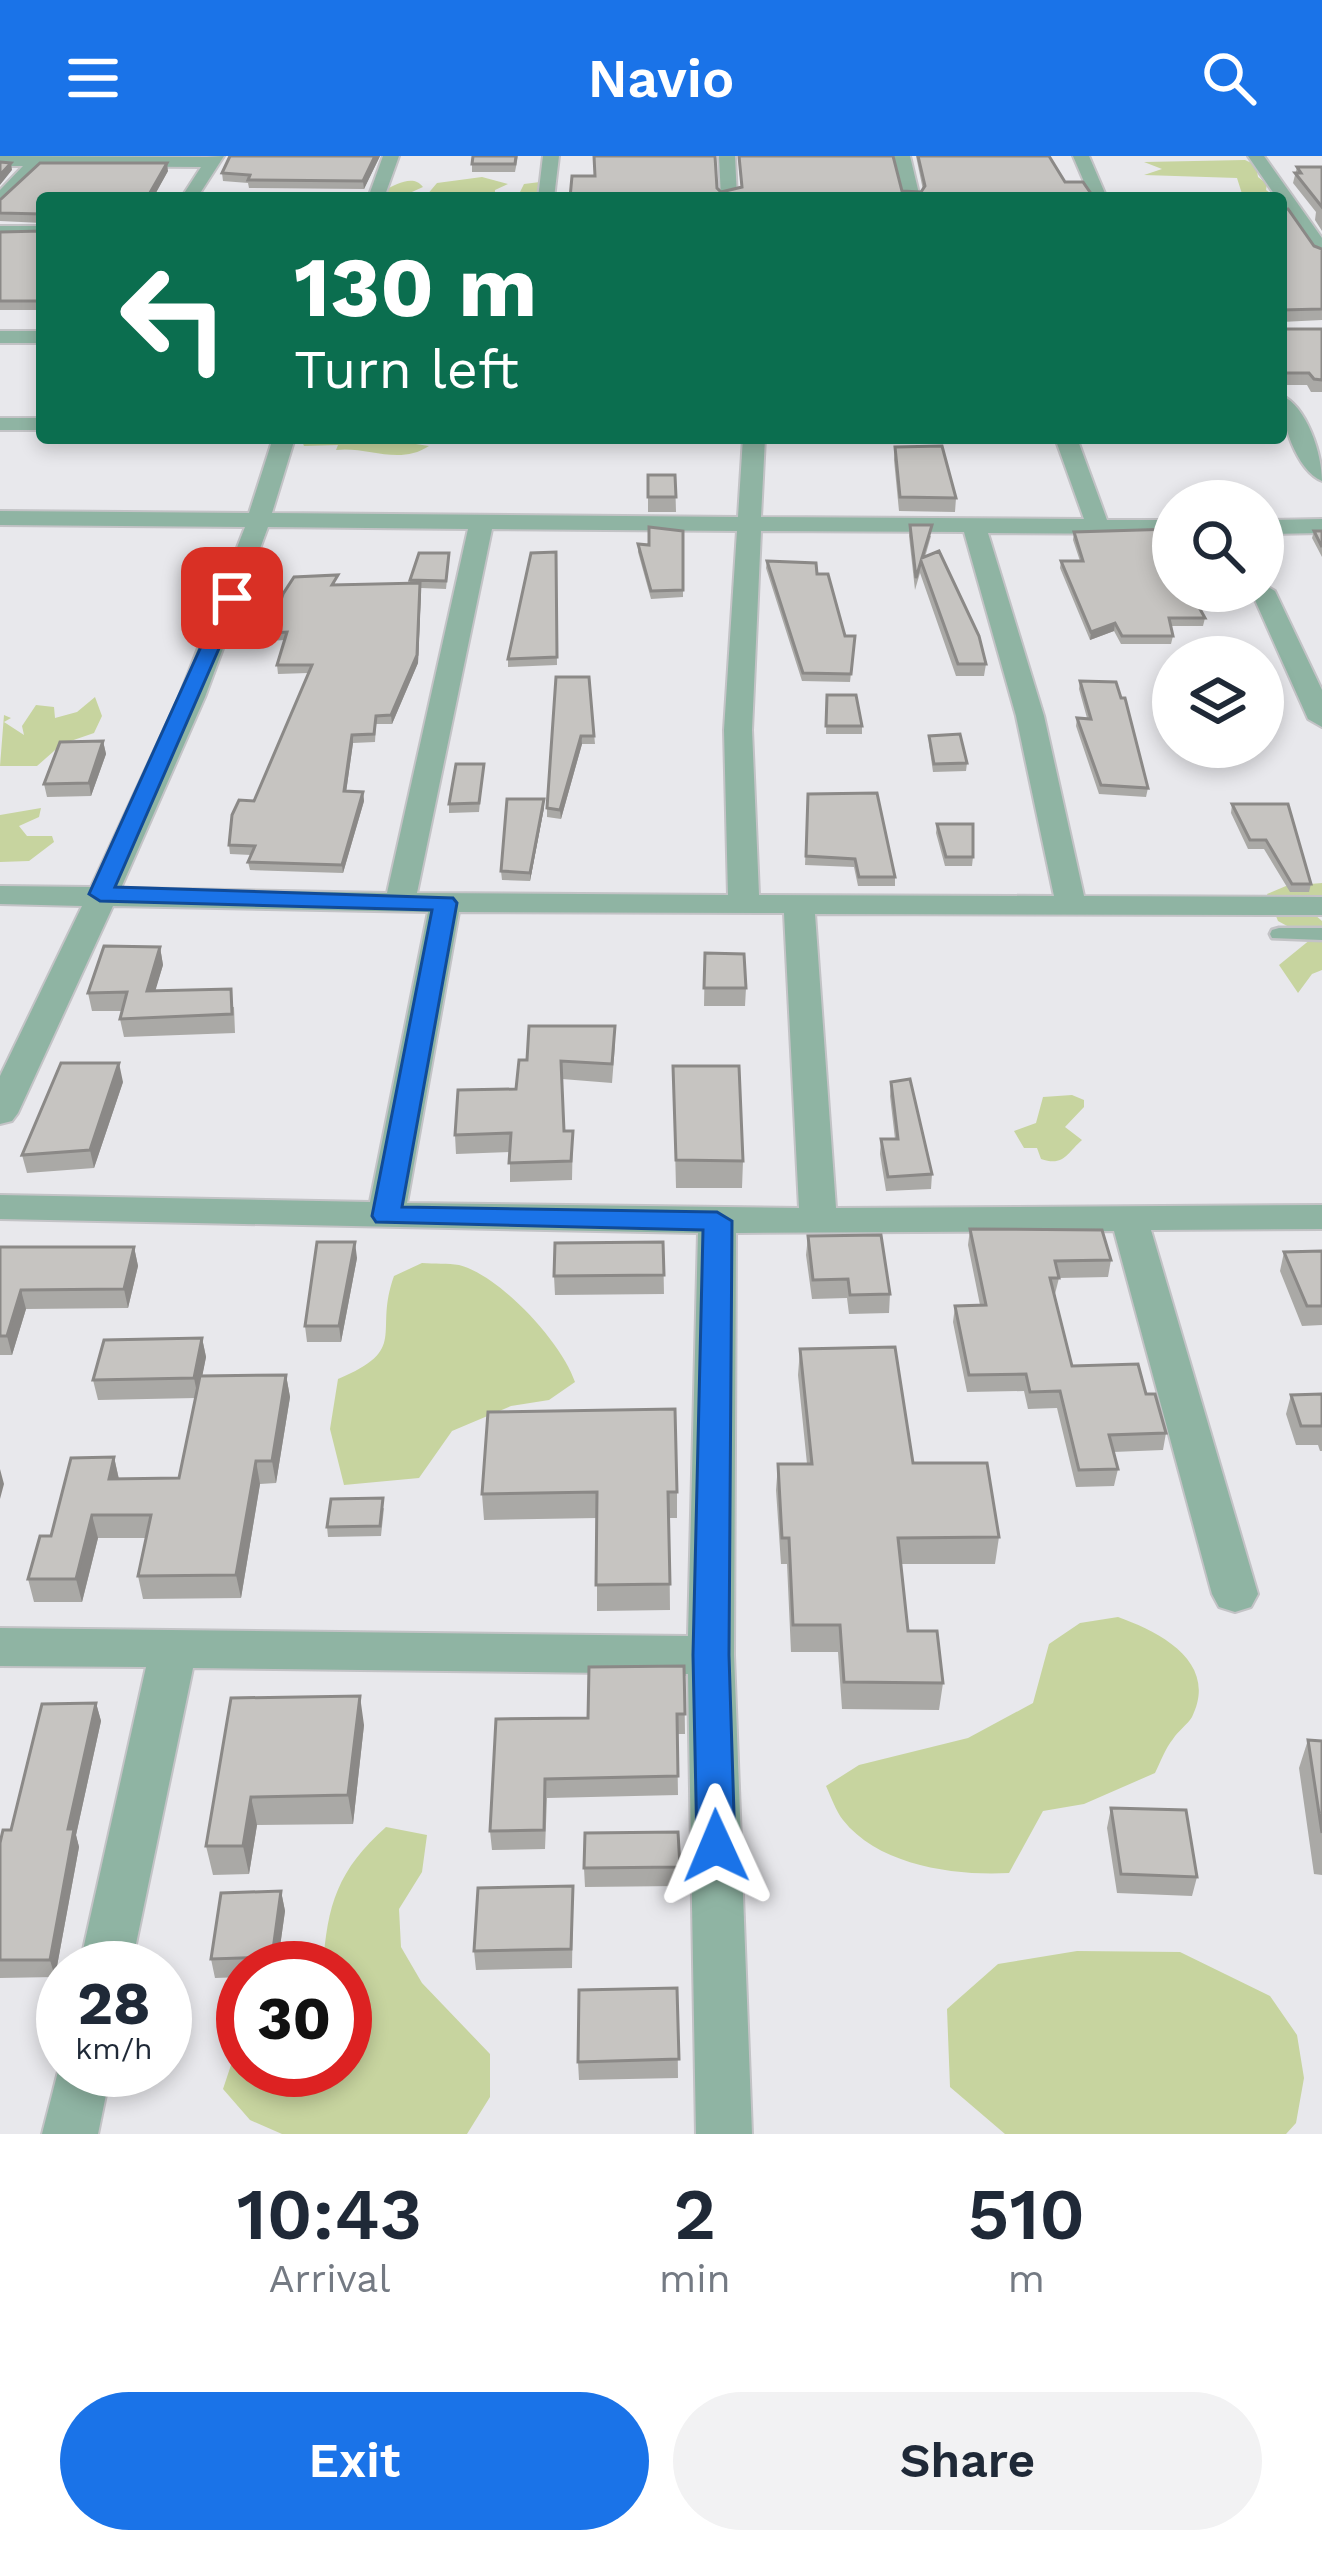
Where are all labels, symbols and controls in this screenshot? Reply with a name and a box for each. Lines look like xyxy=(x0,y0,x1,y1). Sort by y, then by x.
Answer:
icon: menu xyxy=(60,45,126,111)
icon: search xyxy=(1196,45,1262,111)
text: Navio xyxy=(588,47,734,110)
text: 130 m xyxy=(294,238,537,336)
icon: left xyxy=(96,240,252,396)
text: Turn left xyxy=(294,338,519,401)
map controls xyxy=(1152,480,1284,768)
button: search xyxy=(1152,480,1284,612)
pin xyxy=(181,547,283,649)
icon: arrive xyxy=(199,565,265,631)
button: layers xyxy=(1152,636,1284,768)
position arrow xyxy=(653,1783,779,1909)
speed limit sign: 30 xyxy=(216,1941,372,2097)
text: 28 xyxy=(77,1968,151,2039)
text: km/h xyxy=(75,2031,153,2066)
text: 10:43 xyxy=(237,2172,422,2256)
text: 2 xyxy=(674,2172,716,2256)
text: 510 xyxy=(968,2172,1085,2256)
text: Arrival xyxy=(269,2256,390,2301)
text: min xyxy=(659,2256,731,2301)
text: m xyxy=(1008,2256,1045,2301)
button: Exit xyxy=(60,2392,649,2530)
button: Share xyxy=(673,2392,1262,2530)

